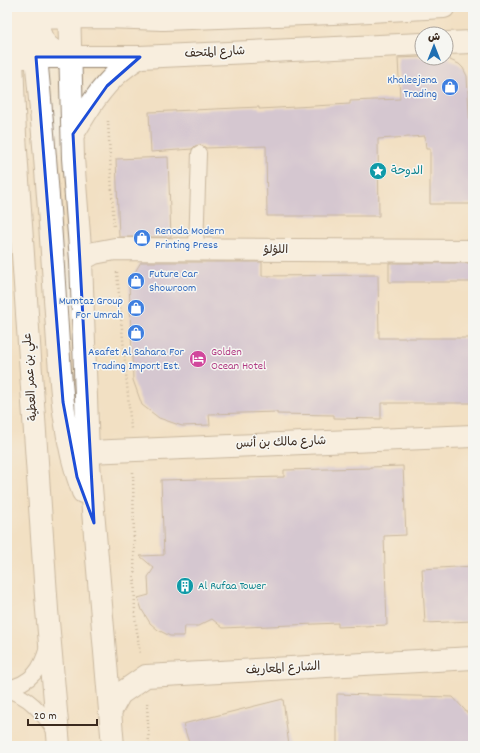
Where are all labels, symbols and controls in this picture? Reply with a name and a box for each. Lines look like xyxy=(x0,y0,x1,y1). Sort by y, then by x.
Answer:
north arrow xyxy=(414,26,454,66)
text: ش xyxy=(428,30,440,46)
street label: شارع المتحف xyxy=(184,43,246,63)
place label: Khaleejena Trading xyxy=(387,72,437,103)
shop icon: Khaleejena Trading xyxy=(440,77,460,97)
place icon: الدوحة xyxy=(368,161,388,181)
place label: الدوحة xyxy=(391,163,423,180)
place label: Renoda Modern Printing Press xyxy=(155,223,225,254)
shop icon: Renoda Modern Printing Press xyxy=(132,228,152,248)
street label: اللؤلؤ xyxy=(263,242,288,259)
place label: Future Car Showroom xyxy=(149,266,198,297)
shop icon: Future Car Showroom xyxy=(126,271,146,291)
place label: Mumtaz Group For Umrah xyxy=(59,293,123,324)
shop icon: Mumtaz Group For Umrah xyxy=(126,298,146,318)
shop icon: Asafet Al Sahara For Trading Import Est. xyxy=(126,323,146,343)
street label: علي بن عمر العطية xyxy=(19,332,44,422)
place label: Asafet Al Sahara For Trading Import Est. xyxy=(88,344,185,375)
place label: Golden Ocean Hotel xyxy=(211,344,266,375)
hotel icon: Golden Ocean Hotel xyxy=(188,349,208,369)
street label: شارع مالك بن أنس xyxy=(236,433,326,453)
building icon: Al Rufaa Tower xyxy=(175,576,195,596)
place label: Al Rufaa Tower xyxy=(198,578,266,595)
street label: الشارع المعاريف xyxy=(245,659,321,679)
scale bar xyxy=(28,701,97,727)
text: 20 m xyxy=(34,708,57,725)

